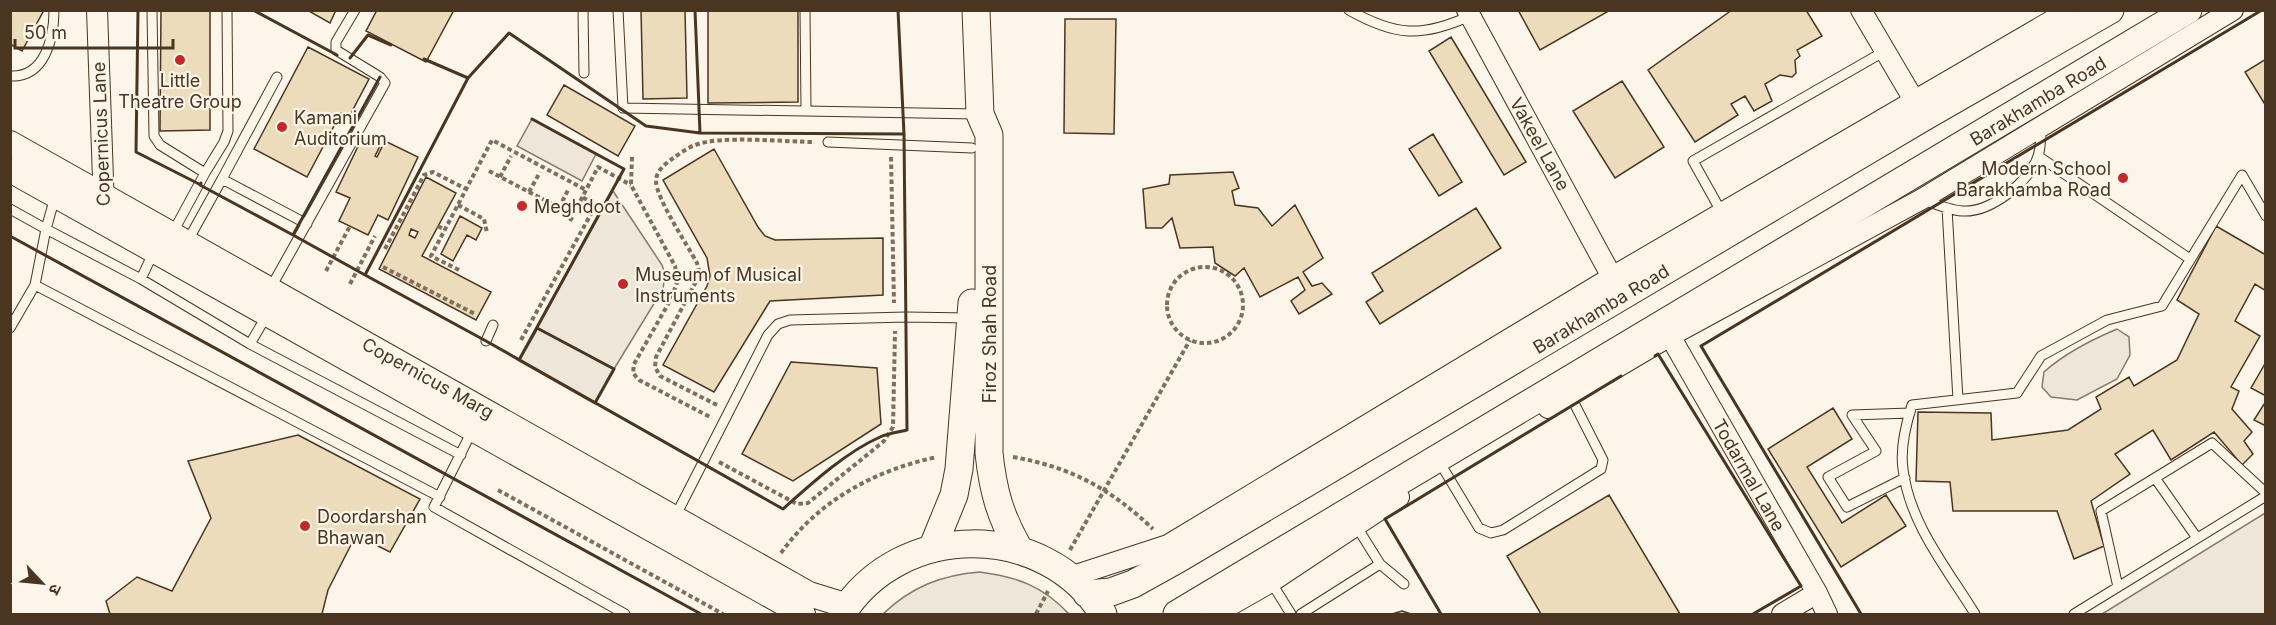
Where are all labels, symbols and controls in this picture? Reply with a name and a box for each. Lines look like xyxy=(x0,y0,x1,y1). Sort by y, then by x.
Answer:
scale bar xyxy=(15,12,172,50)
text: 50 m xyxy=(24,22,67,43)
street label: Barakhamba Road xyxy=(1966,52,2110,150)
marker: Little Theatre Group xyxy=(173,53,187,67)
street label: Copernicus Lane xyxy=(88,61,114,207)
place label: Little Theatre Group xyxy=(118,70,242,112)
street label: Vakeel Lane xyxy=(1506,94,1574,194)
place label: Kamani Auditorium xyxy=(294,107,387,149)
marker: Kamani Auditorium xyxy=(275,120,289,134)
place label: Modern School Barakhamba Road xyxy=(1956,158,2111,200)
marker: Modern School Barakhamba Road xyxy=(2116,171,2130,185)
place label: Meghdoot xyxy=(534,196,621,217)
marker: Meghdoot xyxy=(515,199,529,213)
street label: Barakhamba Road xyxy=(1529,260,1673,358)
place label: Museum of Musical Instruments xyxy=(635,264,802,306)
street label: Firoz Shah Road xyxy=(979,265,1000,403)
marker: Museum of Musical Instruments xyxy=(616,277,630,291)
street label: Copernicus Marg xyxy=(359,333,497,423)
street label: Todarmal Lane xyxy=(1708,415,1790,535)
place label: Doordarshan Bhawan xyxy=(317,506,427,548)
marker: Doordarshan Bhawan xyxy=(298,519,312,533)
north arrow xyxy=(12,553,72,613)
text: उ xyxy=(44,581,67,599)

